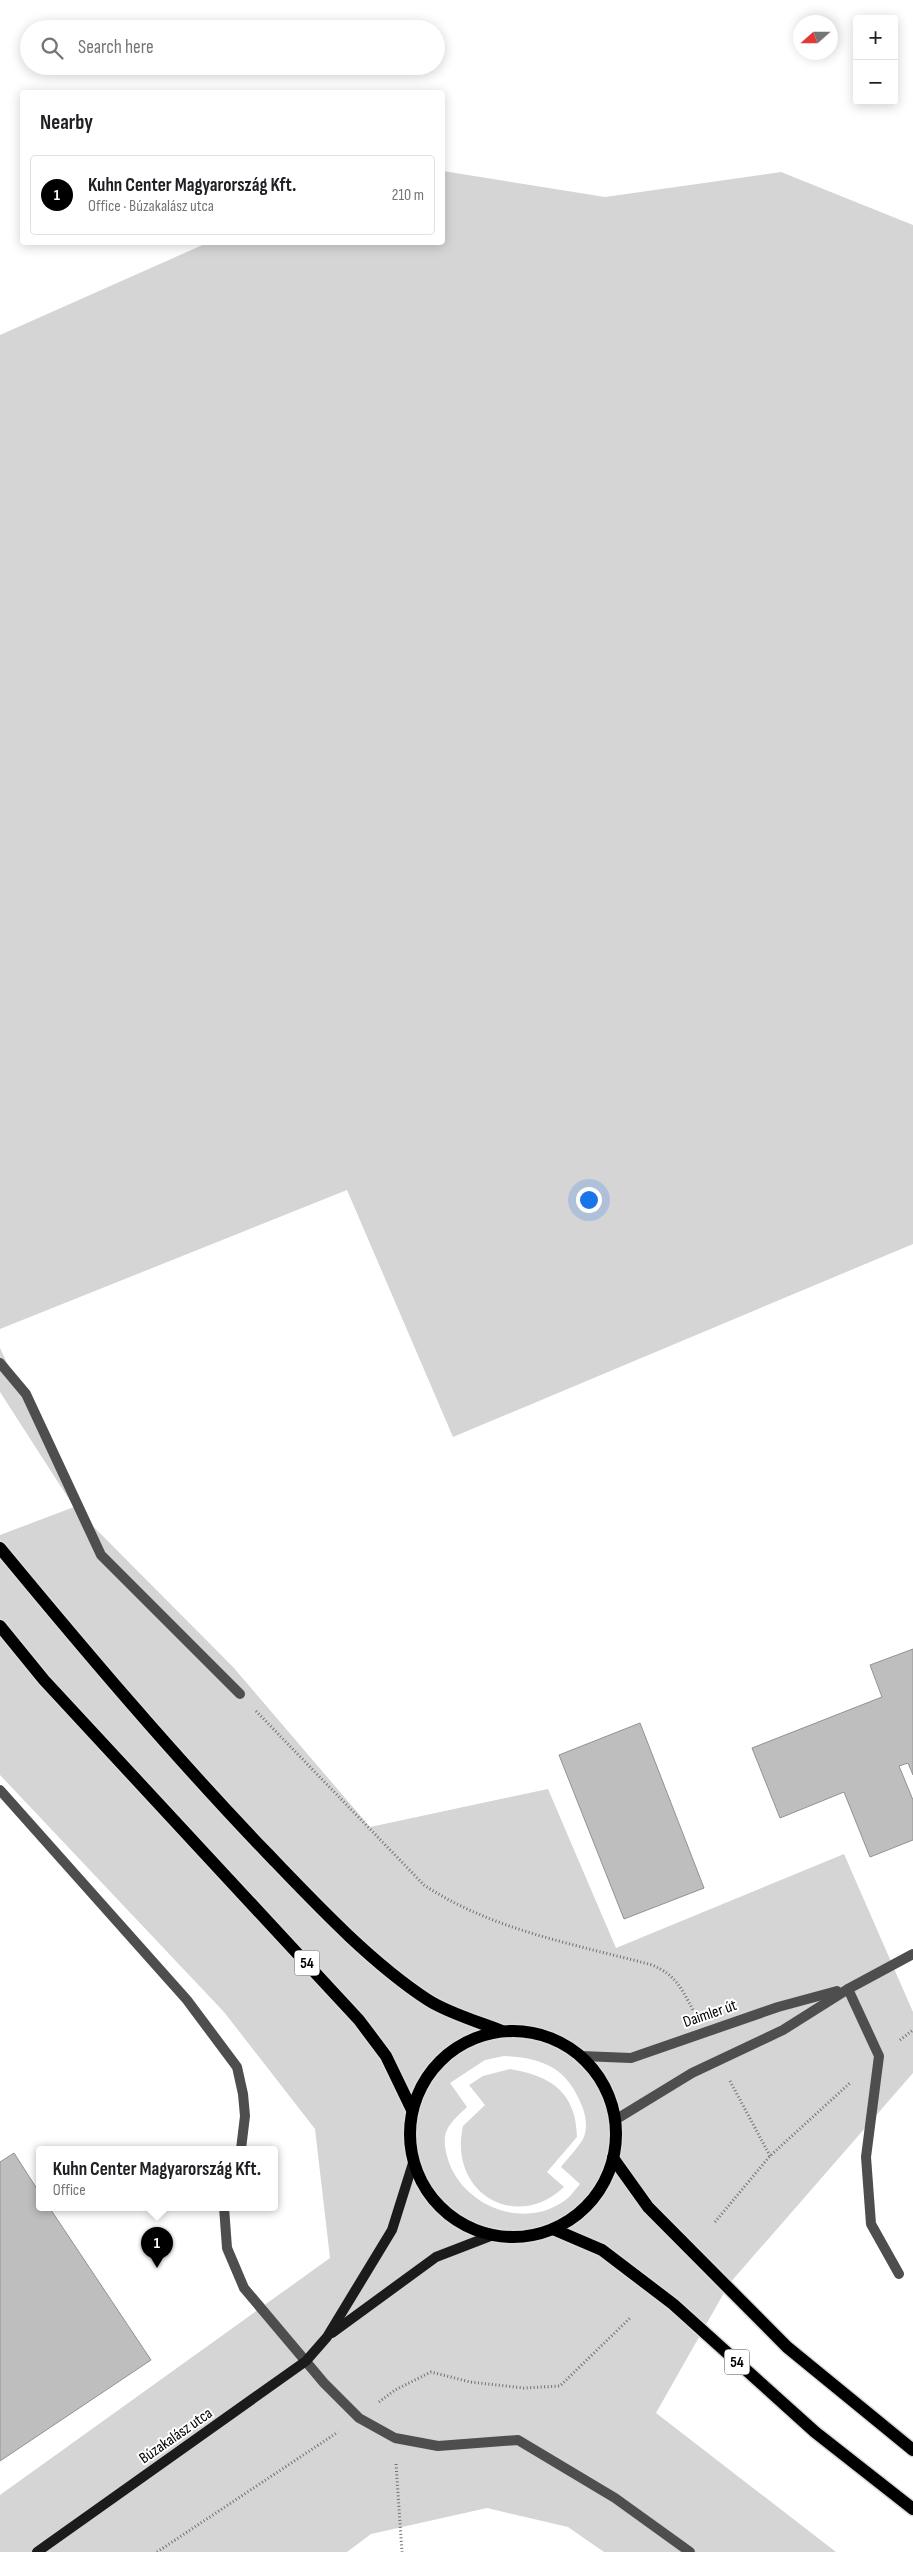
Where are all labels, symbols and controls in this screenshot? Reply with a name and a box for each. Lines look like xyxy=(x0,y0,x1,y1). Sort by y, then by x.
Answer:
north arrow xyxy=(793,15,838,60)
map controls xyxy=(853,15,898,105)
button: + xyxy=(853,15,898,60)
search box xyxy=(20,20,445,75)
icon: search xyxy=(38,34,66,62)
text: Search here xyxy=(78,36,154,59)
button: − xyxy=(853,60,898,105)
text: Nearby xyxy=(40,110,93,135)
text: Kuhn Center Magyarország Kft. xyxy=(88,174,296,197)
text: 1 xyxy=(54,186,60,205)
text: 210 m xyxy=(392,186,424,205)
text: Office · Búzakalász utca xyxy=(88,197,214,216)
your location xyxy=(576,1187,602,1213)
road number: 54 xyxy=(294,1950,320,1976)
street label: Daimler út xyxy=(681,1996,739,2032)
popup xyxy=(36,2146,278,2211)
text: Kuhn Center Magyarország Kft. xyxy=(53,2158,261,2181)
text: Office xyxy=(53,2181,86,2200)
pin: 1 xyxy=(141,2227,173,2268)
road number: 54 xyxy=(724,2350,750,2374)
street label: Búzakalász utca xyxy=(136,2404,216,2468)

